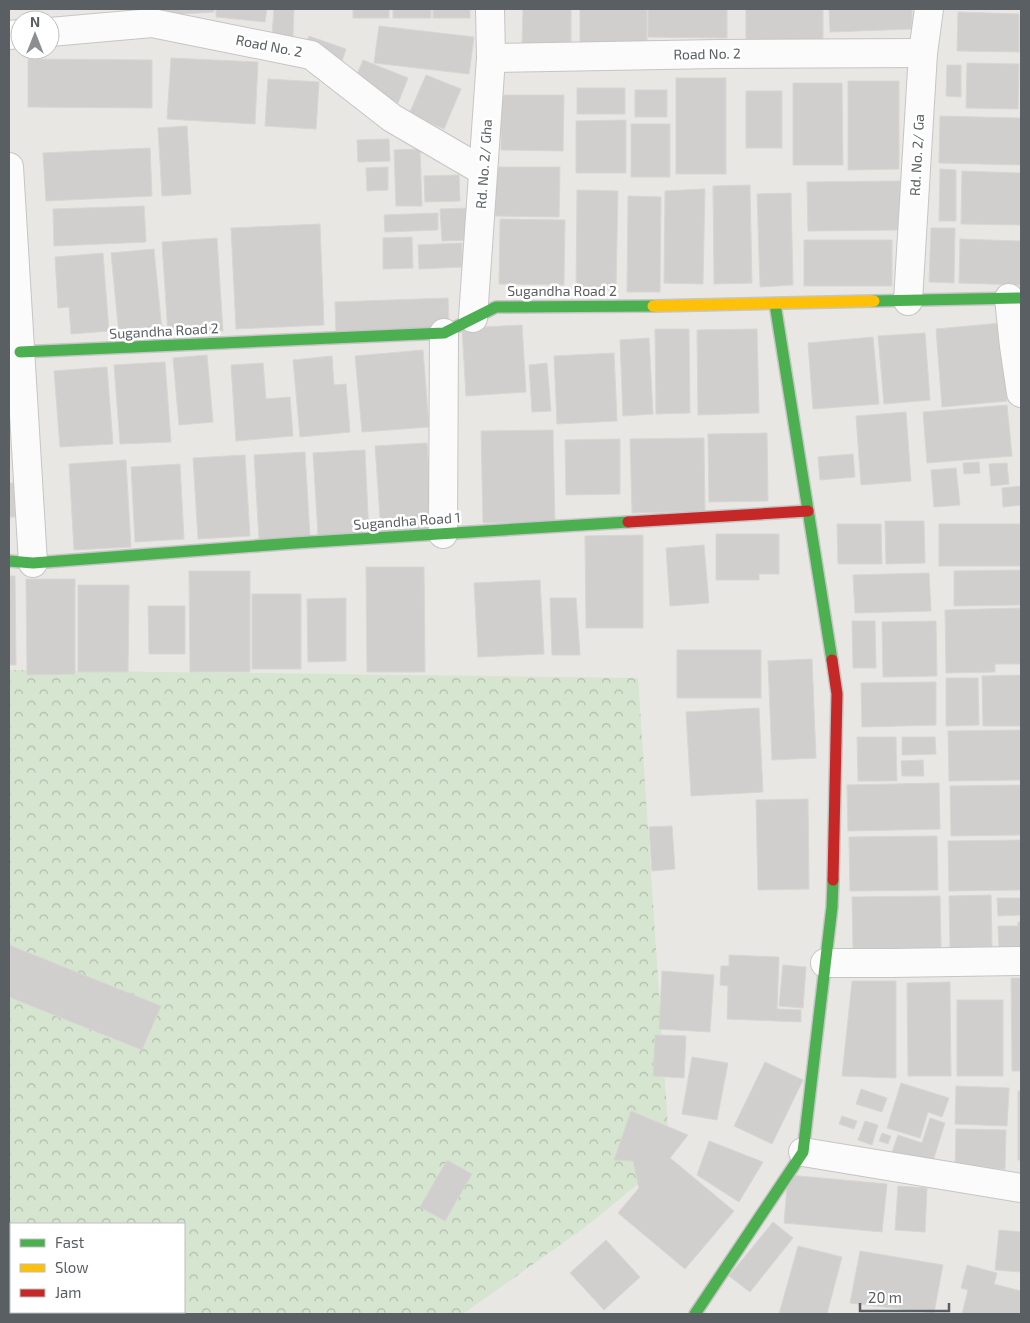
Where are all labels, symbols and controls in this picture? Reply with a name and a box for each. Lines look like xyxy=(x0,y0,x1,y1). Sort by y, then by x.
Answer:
north arrow xyxy=(10,10,60,60)
text: N xyxy=(30,13,40,30)
street label: Road No. 2 xyxy=(234,31,304,60)
street label: Road No. 2 xyxy=(673,44,741,63)
street label: Rd. No. 2/ Ga xyxy=(906,114,927,196)
street label: Rd. No. 2/ Gha xyxy=(472,118,495,209)
street label: Sugandha Road 2 xyxy=(507,282,617,299)
street label: Sugandha Road 2 xyxy=(109,319,219,342)
street label: Sugandha Road 1 xyxy=(353,508,461,533)
legend xyxy=(10,1223,185,1313)
text: Fast xyxy=(55,1233,85,1251)
text: Slow xyxy=(55,1258,89,1276)
scale bar xyxy=(860,1280,949,1312)
text: Jam xyxy=(55,1283,81,1301)
text: 20 m xyxy=(868,1288,902,1306)

